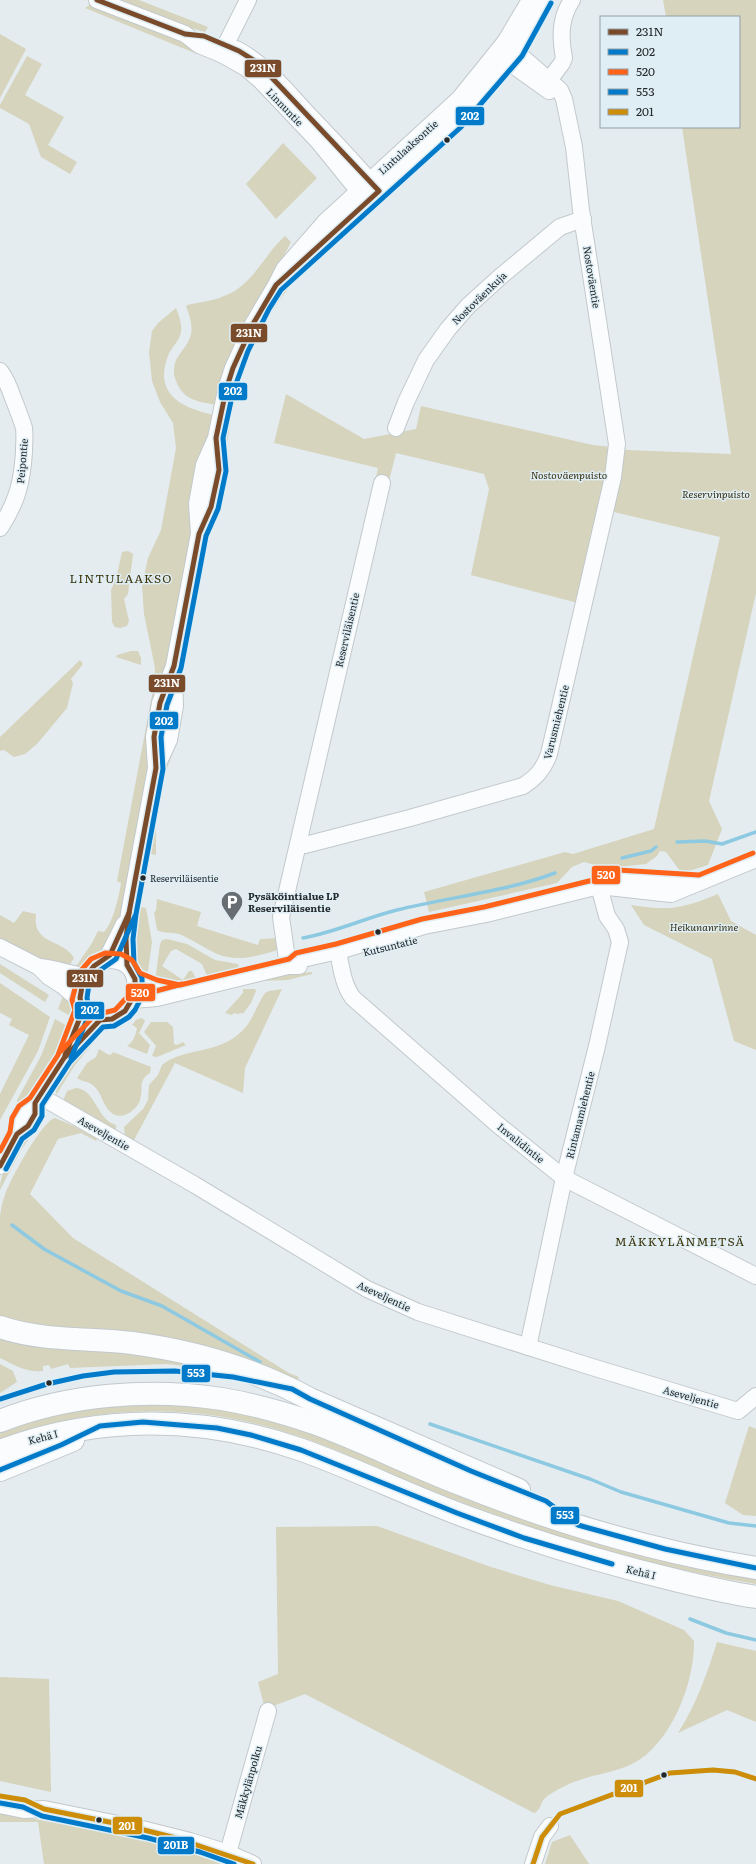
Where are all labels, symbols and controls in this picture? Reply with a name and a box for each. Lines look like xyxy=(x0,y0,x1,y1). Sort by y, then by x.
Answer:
legend xyxy=(600,16,740,128)
text: 231N xyxy=(636,22,664,40)
text: 202 xyxy=(636,42,655,60)
line badge: 231N xyxy=(244,59,282,78)
text: 231N xyxy=(250,59,276,75)
text: 520 xyxy=(636,62,655,80)
text: 553 xyxy=(636,82,655,100)
street label: Linnuntie xyxy=(263,84,307,129)
text: 201 xyxy=(636,102,654,120)
line badge: 202 xyxy=(455,106,485,126)
text: 202 xyxy=(461,107,479,123)
street label: Lintulaaksontie xyxy=(375,116,441,178)
unlabelled marker xyxy=(442,135,452,145)
street label: Nostoväentie xyxy=(580,245,605,309)
street label: Nostoväenkuja xyxy=(448,267,510,328)
line badge: 231N xyxy=(230,323,268,343)
text: 231N xyxy=(236,324,262,340)
line badge: 202 xyxy=(218,382,248,401)
text: 202 xyxy=(224,382,242,398)
street label: Peipontie xyxy=(12,438,31,484)
park label: Nostoväenpuisto xyxy=(531,467,607,482)
park label: Reservinpuisto xyxy=(682,486,750,501)
district label: LINTULAAKSO xyxy=(70,569,172,587)
street label: Reserviläisentie xyxy=(331,591,362,669)
line badge: 231N xyxy=(148,674,186,693)
text: 231N xyxy=(154,674,180,690)
street label: Varusmiehentie xyxy=(539,683,572,761)
line badge: 202 xyxy=(149,711,179,730)
text: 202 xyxy=(155,712,173,728)
line badge: 520 xyxy=(591,865,621,885)
text: 520 xyxy=(597,866,615,882)
place label: Reserviläisentie xyxy=(150,871,219,885)
marker: Reserviläisentie xyxy=(138,873,148,883)
place label: Pysäköintialue LP Reserviläisentie xyxy=(248,888,340,915)
parking icon: Pysäköintialue LP Reserviläisentie xyxy=(219,889,245,922)
park label: Heikunanrinne xyxy=(670,919,738,934)
unlabelled marker xyxy=(373,927,383,937)
street label: Kutsuntatie xyxy=(361,931,419,960)
line badge: 231N xyxy=(66,969,104,988)
text: 231N xyxy=(72,969,98,985)
line badge: 520 xyxy=(125,983,156,1002)
text: 520 xyxy=(131,984,149,1000)
line badge: 202 xyxy=(74,1001,105,1020)
text: 202 xyxy=(81,1001,99,1017)
street label: Rintamamiehentie xyxy=(561,1070,598,1160)
street label: Aseveljentie xyxy=(76,1112,133,1153)
street label: Invalidintie xyxy=(495,1119,548,1166)
district label: MÄKKYLÄNMETSÄ xyxy=(615,1232,745,1250)
street label: Aseveljentie xyxy=(355,1277,414,1315)
line badge: 553 xyxy=(181,1364,211,1383)
text: 553 xyxy=(187,1364,205,1380)
unlabelled marker xyxy=(44,1378,54,1388)
street label: Aseveljentie xyxy=(661,1381,721,1412)
street label: Kehä I xyxy=(26,1425,60,1448)
line badge: 553 xyxy=(550,1506,580,1525)
text: 553 xyxy=(556,1506,574,1522)
street label: Kehä I xyxy=(625,1561,658,1582)
street label: Mäkkylänpolku xyxy=(230,1743,265,1820)
unlabelled marker xyxy=(659,1770,669,1780)
line badge: 201 xyxy=(614,1779,644,1798)
text: 201 xyxy=(620,1779,638,1795)
unlabelled marker xyxy=(94,1815,104,1825)
line badge: 201 xyxy=(112,1816,143,1835)
text: 201 xyxy=(118,1817,136,1833)
line badge: 201B xyxy=(157,1836,195,1855)
text: 201B xyxy=(164,1836,189,1852)

